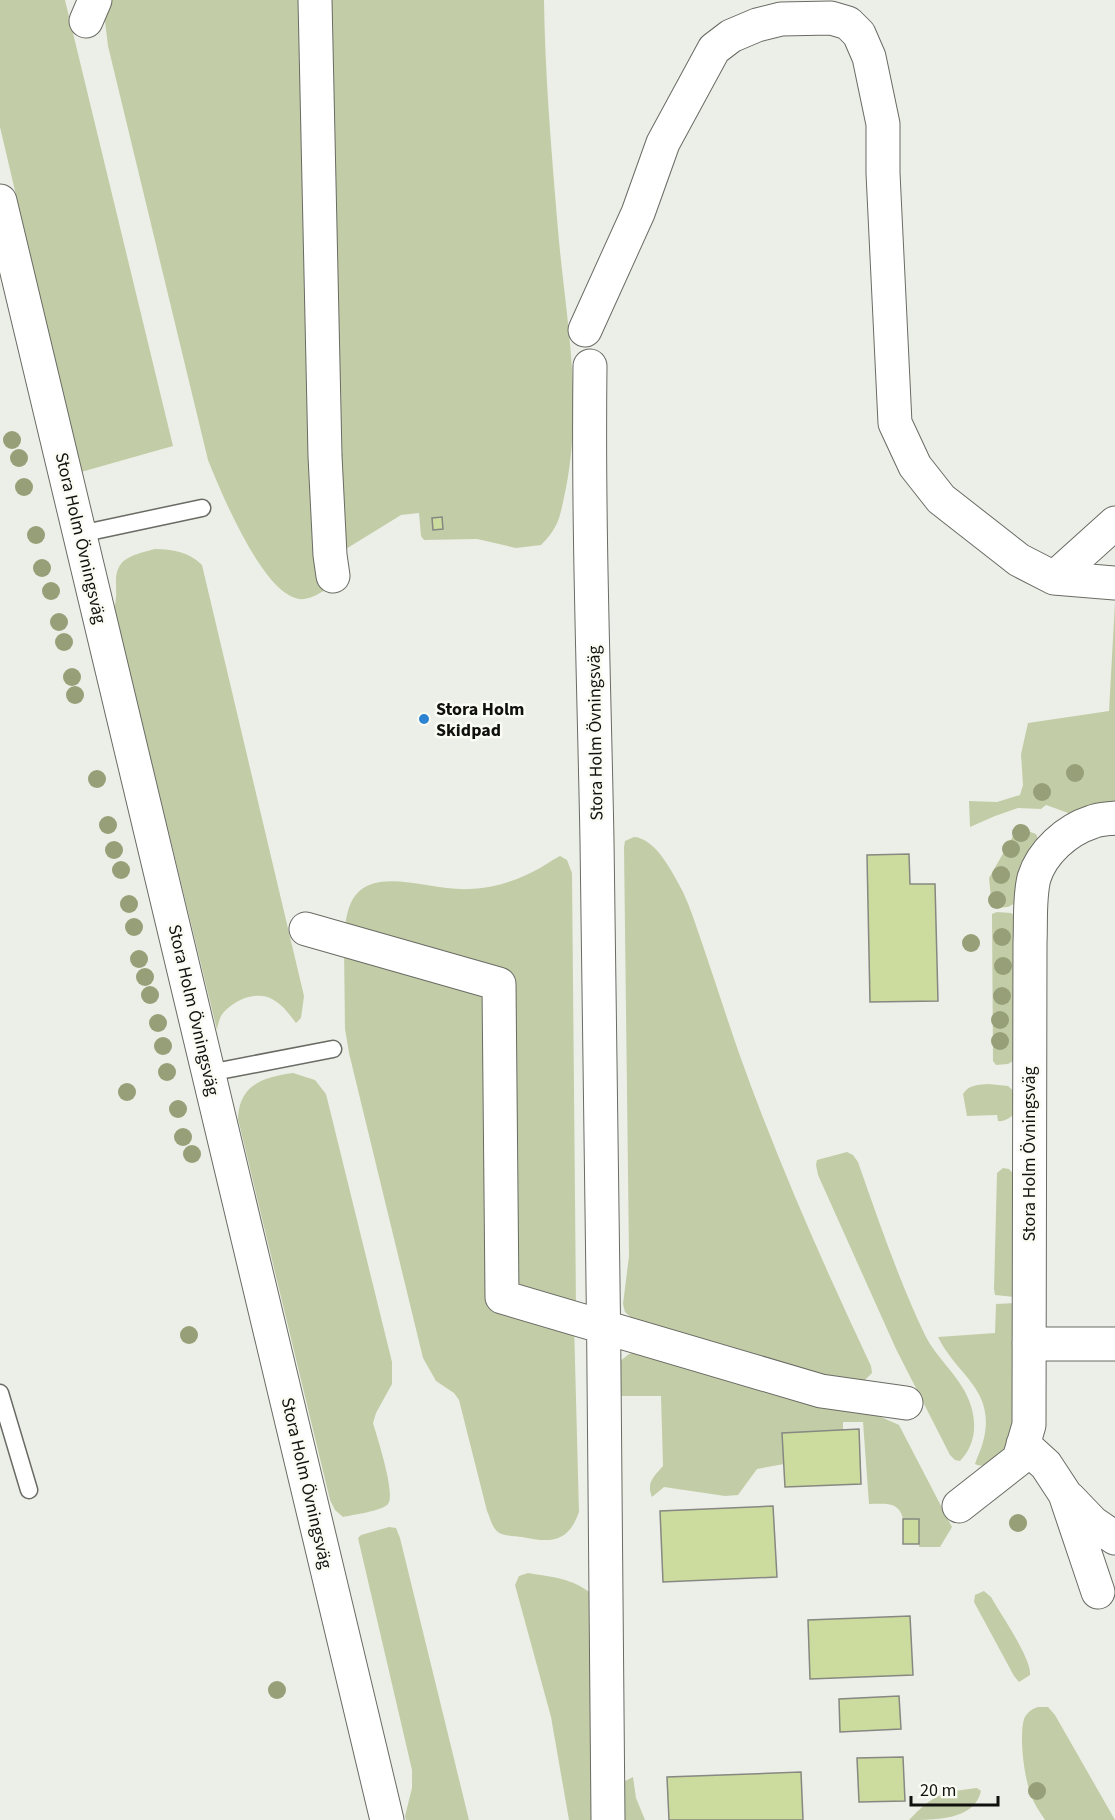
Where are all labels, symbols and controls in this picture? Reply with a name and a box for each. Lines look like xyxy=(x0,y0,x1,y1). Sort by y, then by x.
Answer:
street label: Stora Holm Övningsväg xyxy=(49,450,112,626)
street label: Stora Holm Övningsväg xyxy=(581,645,610,821)
place label: Stora Holm Skidpad xyxy=(436,697,525,743)
marker: Stora Holm Skidpad xyxy=(417,712,431,726)
street label: Stora Holm Övningsväg xyxy=(162,922,225,1098)
street label: Stora Holm Övningsväg xyxy=(1017,1066,1042,1242)
street label: Stora Holm Övningsväg xyxy=(275,1395,338,1571)
scale bar xyxy=(911,1769,998,1807)
text: 20 m xyxy=(920,1778,956,1803)

